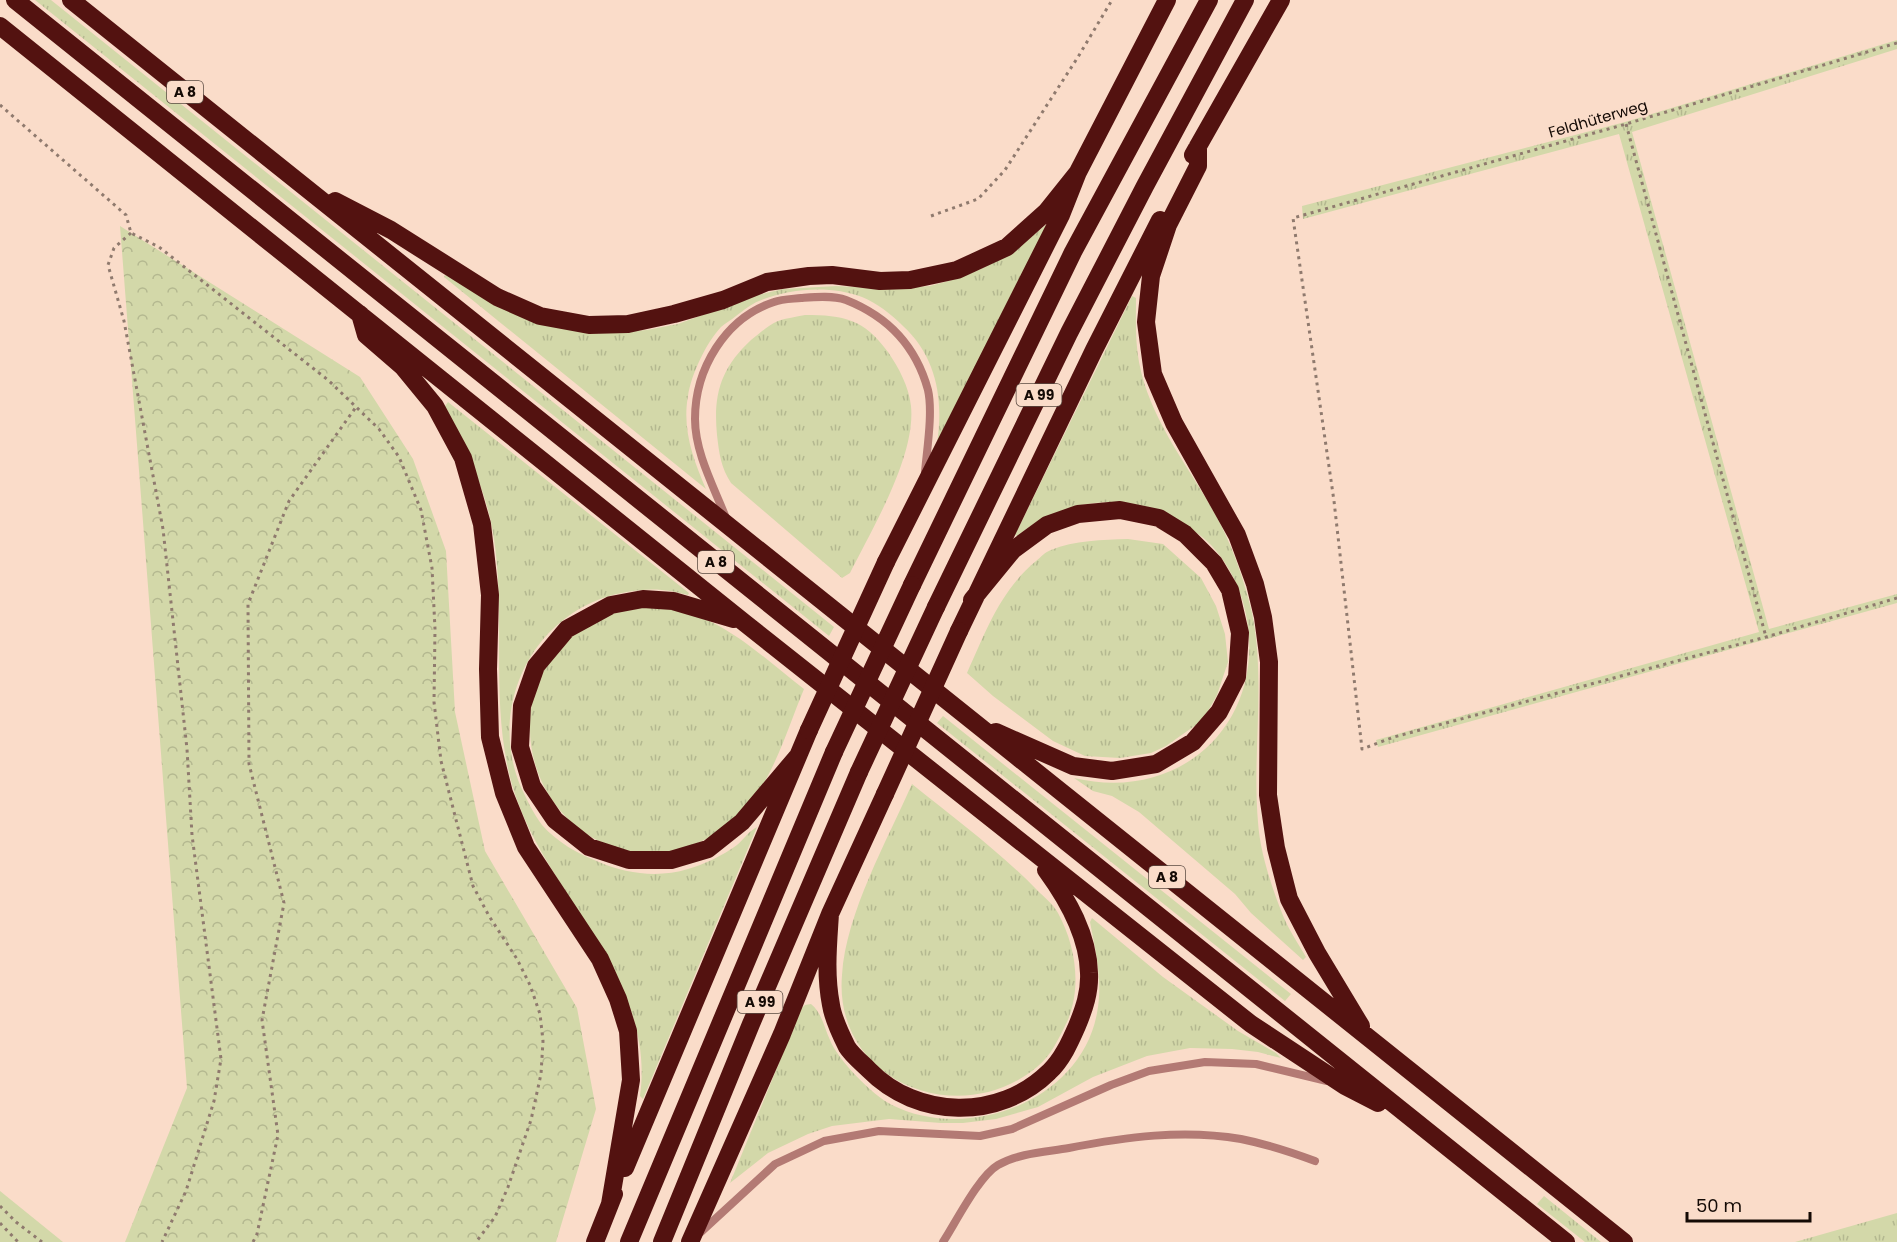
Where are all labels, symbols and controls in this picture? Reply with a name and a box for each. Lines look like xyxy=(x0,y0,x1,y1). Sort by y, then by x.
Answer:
road number: A 8 xyxy=(167,81,203,103)
street label: Feldhüterweg xyxy=(1546,94,1650,143)
road number: A 99 xyxy=(1016,384,1062,406)
road number: A 8 xyxy=(698,551,734,573)
road number: A 8 xyxy=(1149,866,1185,888)
road number: A 99 xyxy=(738,991,783,1013)
scale bar xyxy=(1687,1185,1810,1223)
text: 50 m xyxy=(1696,1193,1742,1218)

